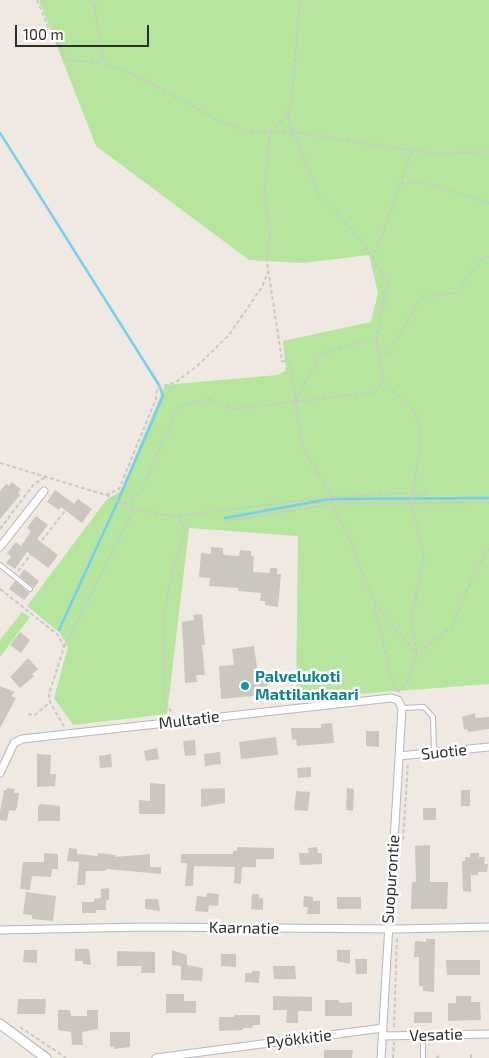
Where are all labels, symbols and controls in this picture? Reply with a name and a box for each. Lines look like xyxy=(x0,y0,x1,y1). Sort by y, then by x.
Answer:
scale bar xyxy=(18,15,151,47)
text: 100 m xyxy=(23,25,64,43)
place label: Palvelukoti Mattilankaari xyxy=(255,667,359,705)
marker: Palvelukoti Mattilankaari xyxy=(239,680,251,692)
street label: Multatie xyxy=(157,707,221,733)
street label: Suotie xyxy=(420,740,468,764)
street label: Suopurontie xyxy=(378,834,404,924)
street label: Kaarnatie xyxy=(209,918,279,938)
street label: Vesatie xyxy=(409,1024,463,1046)
street label: Pyökkitie xyxy=(265,1025,333,1053)

